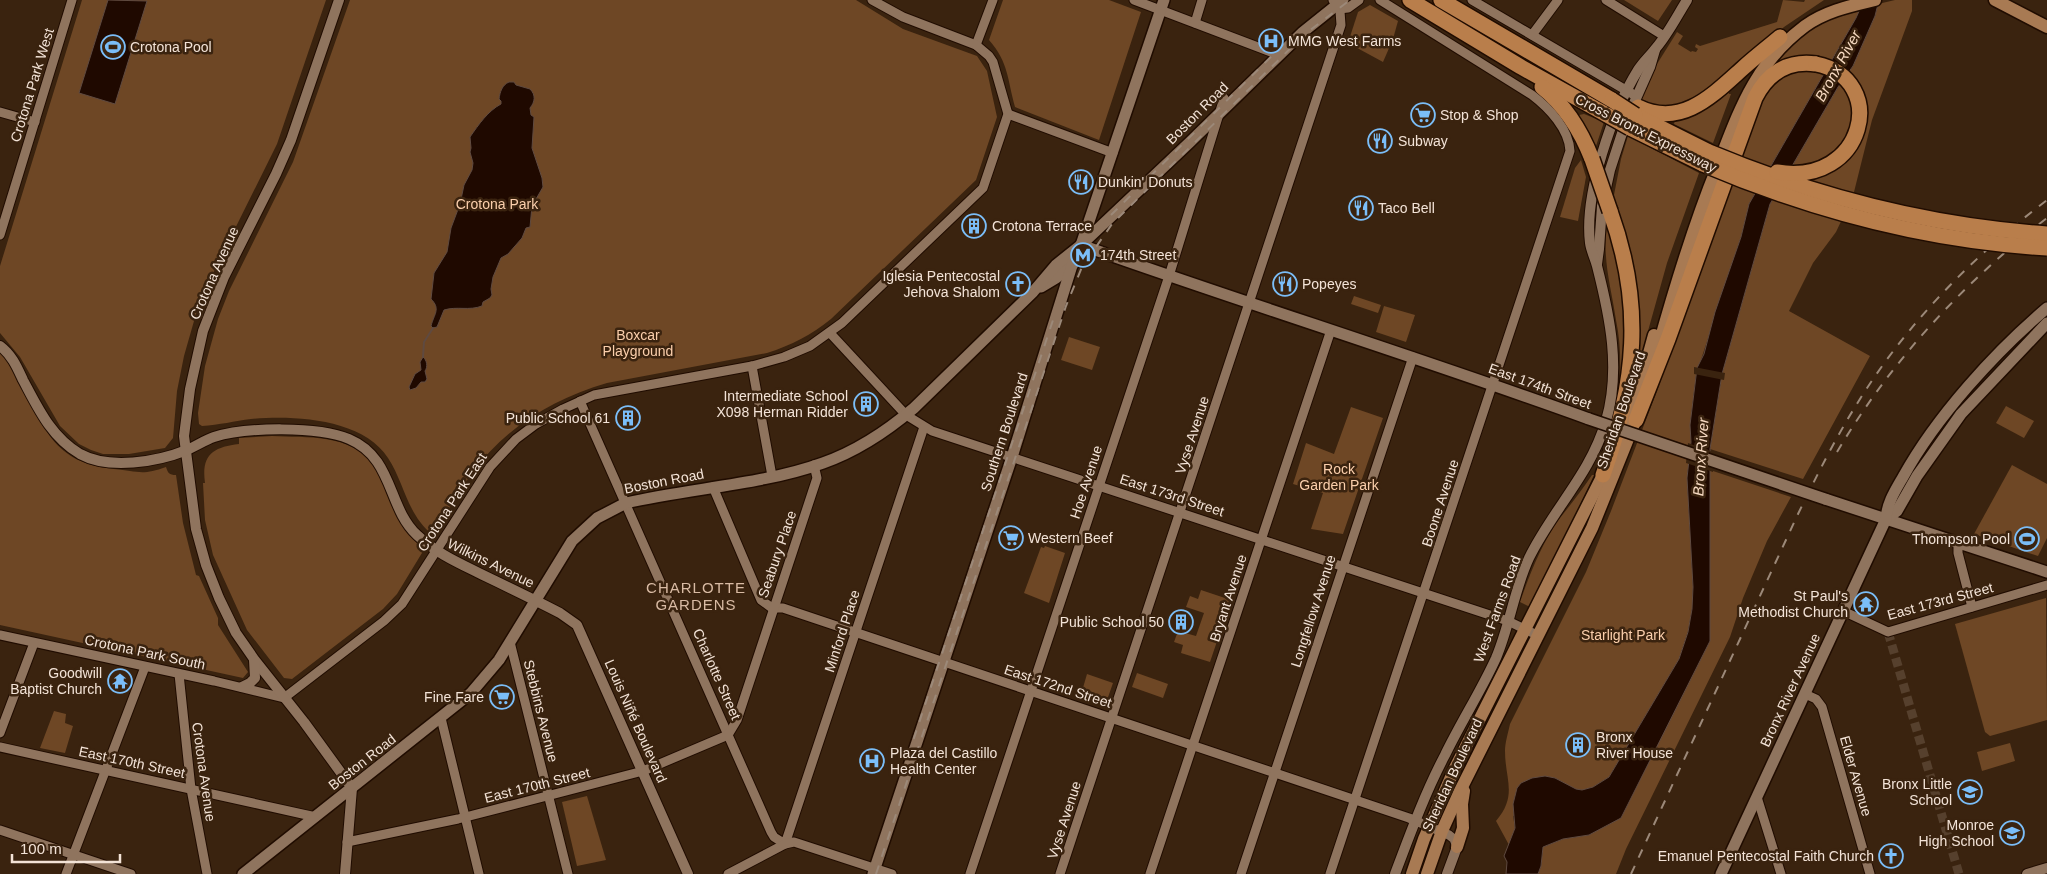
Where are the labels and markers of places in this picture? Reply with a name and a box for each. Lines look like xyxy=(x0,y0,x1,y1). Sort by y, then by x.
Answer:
hospital icon: MMG West Farms xyxy=(1258,28,1284,54)
place label: MMG West Farms xyxy=(1288,33,1401,49)
sports icon: Crotona Pool xyxy=(100,34,126,60)
place label: Crotona Pool xyxy=(130,39,212,55)
supermarket icon: Stop & Shop xyxy=(1410,102,1436,128)
place label: Stop & Shop xyxy=(1440,107,1519,123)
restaurant icon: Subway xyxy=(1367,128,1393,154)
place label: Subway xyxy=(1398,133,1448,149)
restaurant icon: Dunkin' Donuts xyxy=(1068,169,1094,195)
place label: Dunkin' Donuts xyxy=(1098,174,1193,190)
restaurant icon: Taco Bell xyxy=(1348,195,1374,221)
place label: Taco Bell xyxy=(1378,200,1435,216)
building icon: Crotona Terrace xyxy=(961,213,987,239)
place label: Crotona Terrace xyxy=(992,218,1092,234)
metro station icon: 174th Street xyxy=(1070,242,1096,268)
place label: 174th Street xyxy=(1100,247,1176,263)
place label: Iglesia Pentecostal Jehova Shalom xyxy=(882,268,1000,300)
church icon: Iglesia Pentecostal Jehova Shalom xyxy=(1005,271,1031,297)
restaurant icon: Popeyes xyxy=(1272,271,1298,297)
place label: Popeyes xyxy=(1302,276,1356,292)
place label: Intermediate School X098 Herman Ridder xyxy=(716,388,848,420)
building icon: Intermediate School X098 Herman Ridder xyxy=(853,391,879,417)
building icon: Public School 61 xyxy=(615,405,641,431)
place label: Public School 61 xyxy=(506,410,610,426)
supermarket icon: Western Beef xyxy=(998,525,1024,551)
sports icon: Thompson Pool xyxy=(2014,526,2040,552)
place label: Western Beef xyxy=(1028,530,1113,546)
place label: Thompson Pool xyxy=(1912,531,2010,547)
place label: St Paul's Methodist Church xyxy=(1738,588,1848,620)
temple icon: St Paul's Methodist Church xyxy=(1853,591,1879,617)
building icon: Public School 50 xyxy=(1168,609,1194,635)
place label: Public School 50 xyxy=(1060,614,1164,630)
place label: Goodwill Baptist Church xyxy=(10,665,102,697)
temple icon: Goodwill Baptist Church xyxy=(107,668,133,694)
supermarket icon: Fine Fare xyxy=(489,684,515,710)
place label: Fine Fare xyxy=(424,689,484,705)
place label: Bronx River House xyxy=(1596,729,1673,761)
building icon: Bronx River House xyxy=(1565,732,1591,758)
place label: Plaza del Castillo Health Center xyxy=(890,745,998,777)
hospital icon: Plaza del Castillo Health Center xyxy=(859,748,885,774)
place label: Bronx Little School xyxy=(1882,776,1952,808)
school or university icon: Bronx Little School xyxy=(1957,779,1983,805)
place label: Monroe High School xyxy=(1919,817,1994,849)
school or university icon: Monroe High School xyxy=(1999,820,2025,846)
church icon: Emanuel Pentecostal Faith Church xyxy=(1878,843,1904,869)
place label: Emanuel Pentecostal Faith Church xyxy=(1658,848,1874,864)

